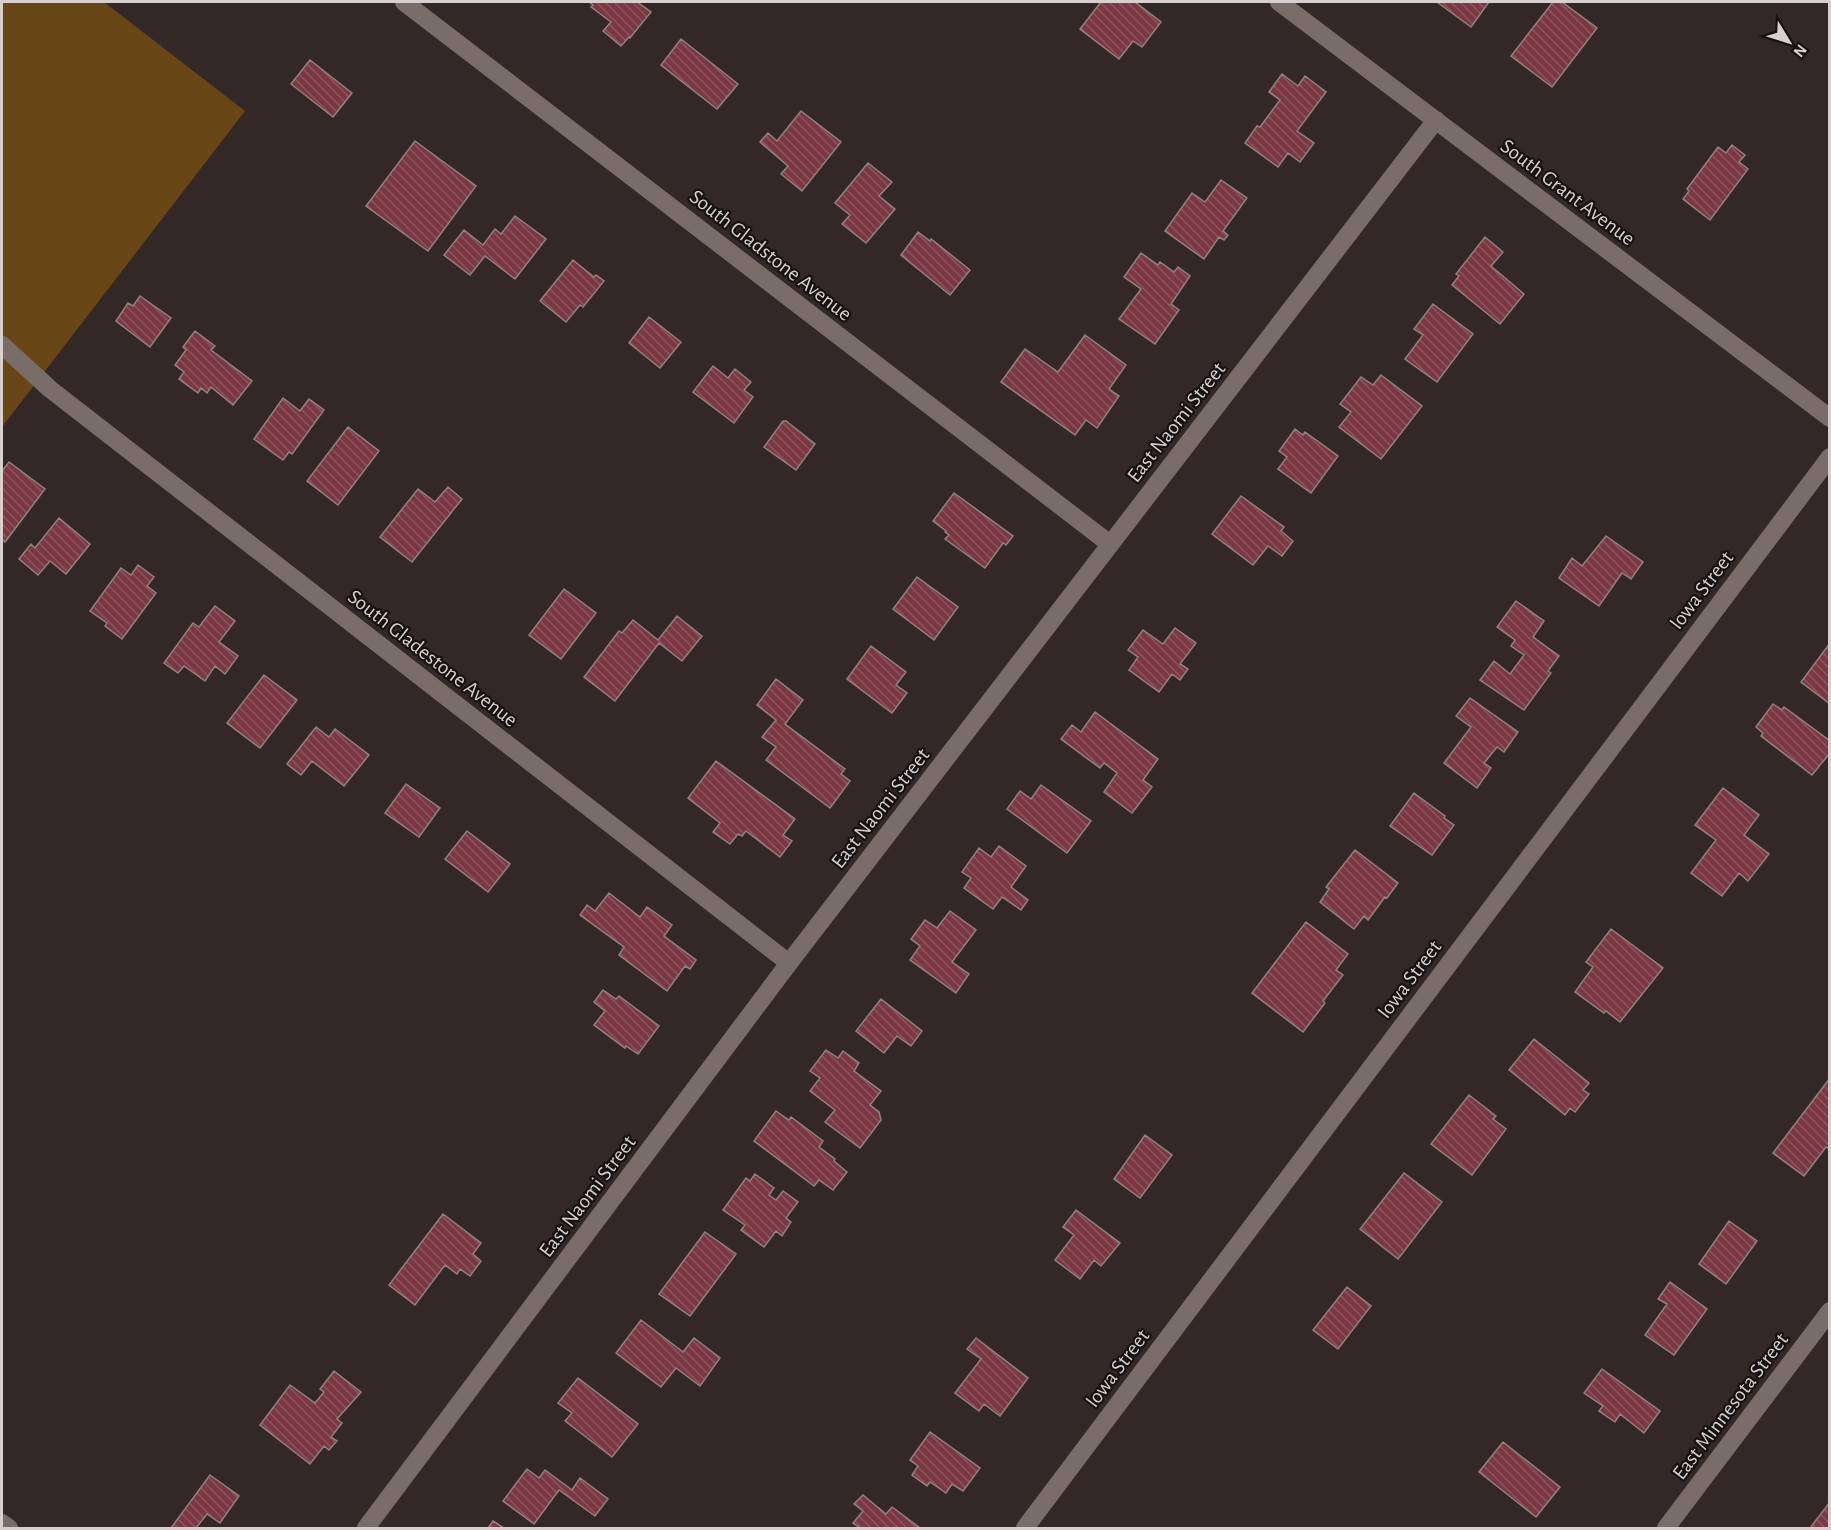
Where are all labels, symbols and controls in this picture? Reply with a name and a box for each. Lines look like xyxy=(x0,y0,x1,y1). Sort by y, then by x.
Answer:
north arrow xyxy=(1759,12,1819,72)
text: N xyxy=(1790,41,1810,60)
street label: South Grant Avenue xyxy=(1497,135,1639,250)
street label: South Gladstone Avenue xyxy=(686,186,856,325)
street label: East Naomi Street xyxy=(1123,358,1230,486)
street label: Iowa Street xyxy=(1665,547,1738,633)
street label: South Gladestone Avenue xyxy=(344,586,521,731)
street label: East Naomi Street xyxy=(827,744,934,872)
street label: Iowa Street xyxy=(1373,936,1446,1022)
street label: East Naomi Street xyxy=(535,1132,640,1261)
street label: Iowa Street xyxy=(1081,1325,1154,1411)
street label: East Minnesota Street xyxy=(1669,1329,1792,1484)

